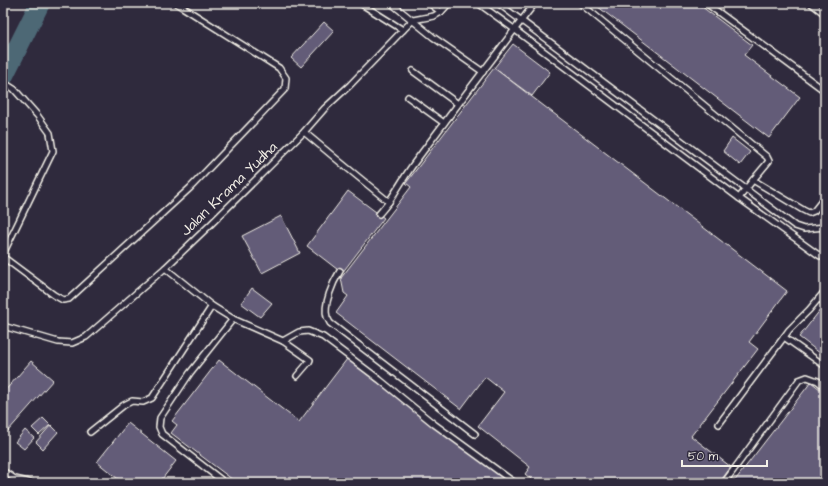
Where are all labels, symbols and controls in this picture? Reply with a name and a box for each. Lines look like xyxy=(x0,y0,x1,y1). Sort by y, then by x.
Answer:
street label: Jalan Krama Yudha xyxy=(176,137,283,241)
scale bar xyxy=(682,442,767,468)
text: 50 m xyxy=(688,448,719,465)

